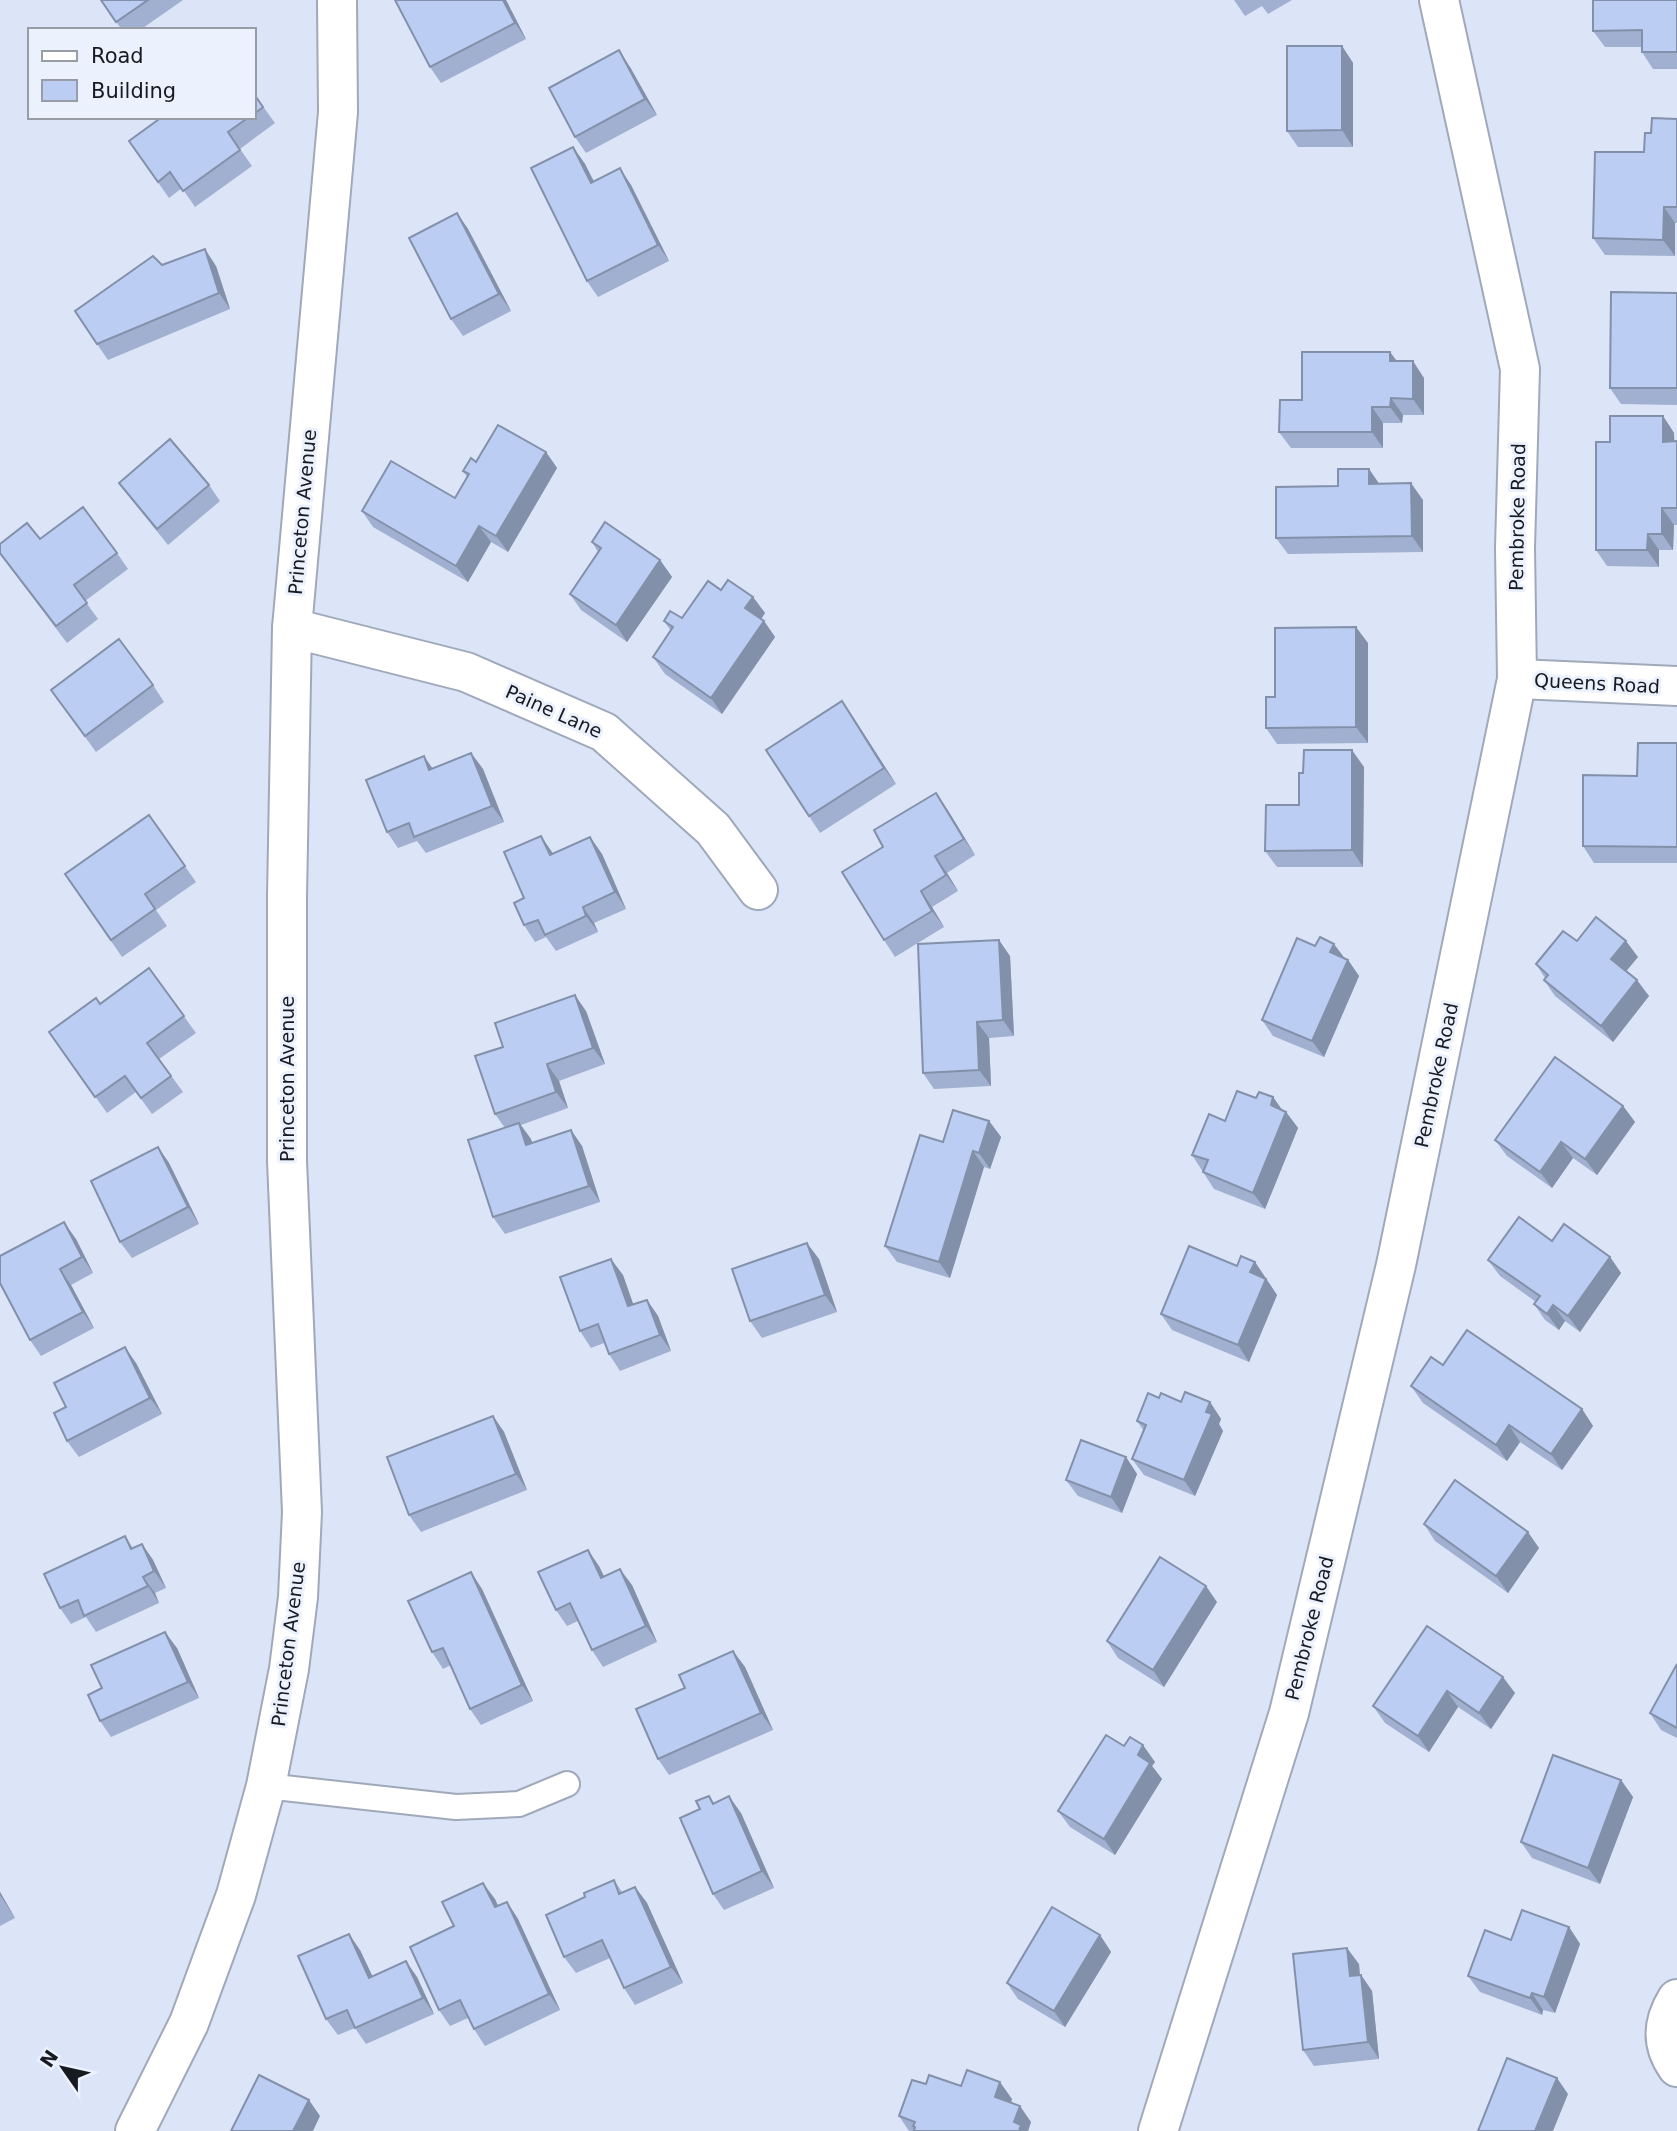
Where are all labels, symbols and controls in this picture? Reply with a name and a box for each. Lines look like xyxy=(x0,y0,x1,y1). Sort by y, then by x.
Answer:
legend xyxy=(28,28,256,119)
text: Road xyxy=(91,44,144,68)
text: Building xyxy=(91,79,176,103)
street label: Princeton Avenue xyxy=(284,428,320,596)
street label: Pembroke Road xyxy=(1505,443,1529,591)
street label: Queens Road xyxy=(1533,669,1661,697)
street label: Paine Lane xyxy=(502,680,606,742)
street label: Princeton Avenue xyxy=(276,996,298,1162)
street label: Pembroke Road xyxy=(1410,1000,1462,1150)
street label: Pembroke Road xyxy=(1280,1554,1338,1702)
street label: Princeton Avenue xyxy=(267,1560,309,1728)
north arrow xyxy=(28,2033,98,2103)
text: N xyxy=(35,2046,62,2071)

